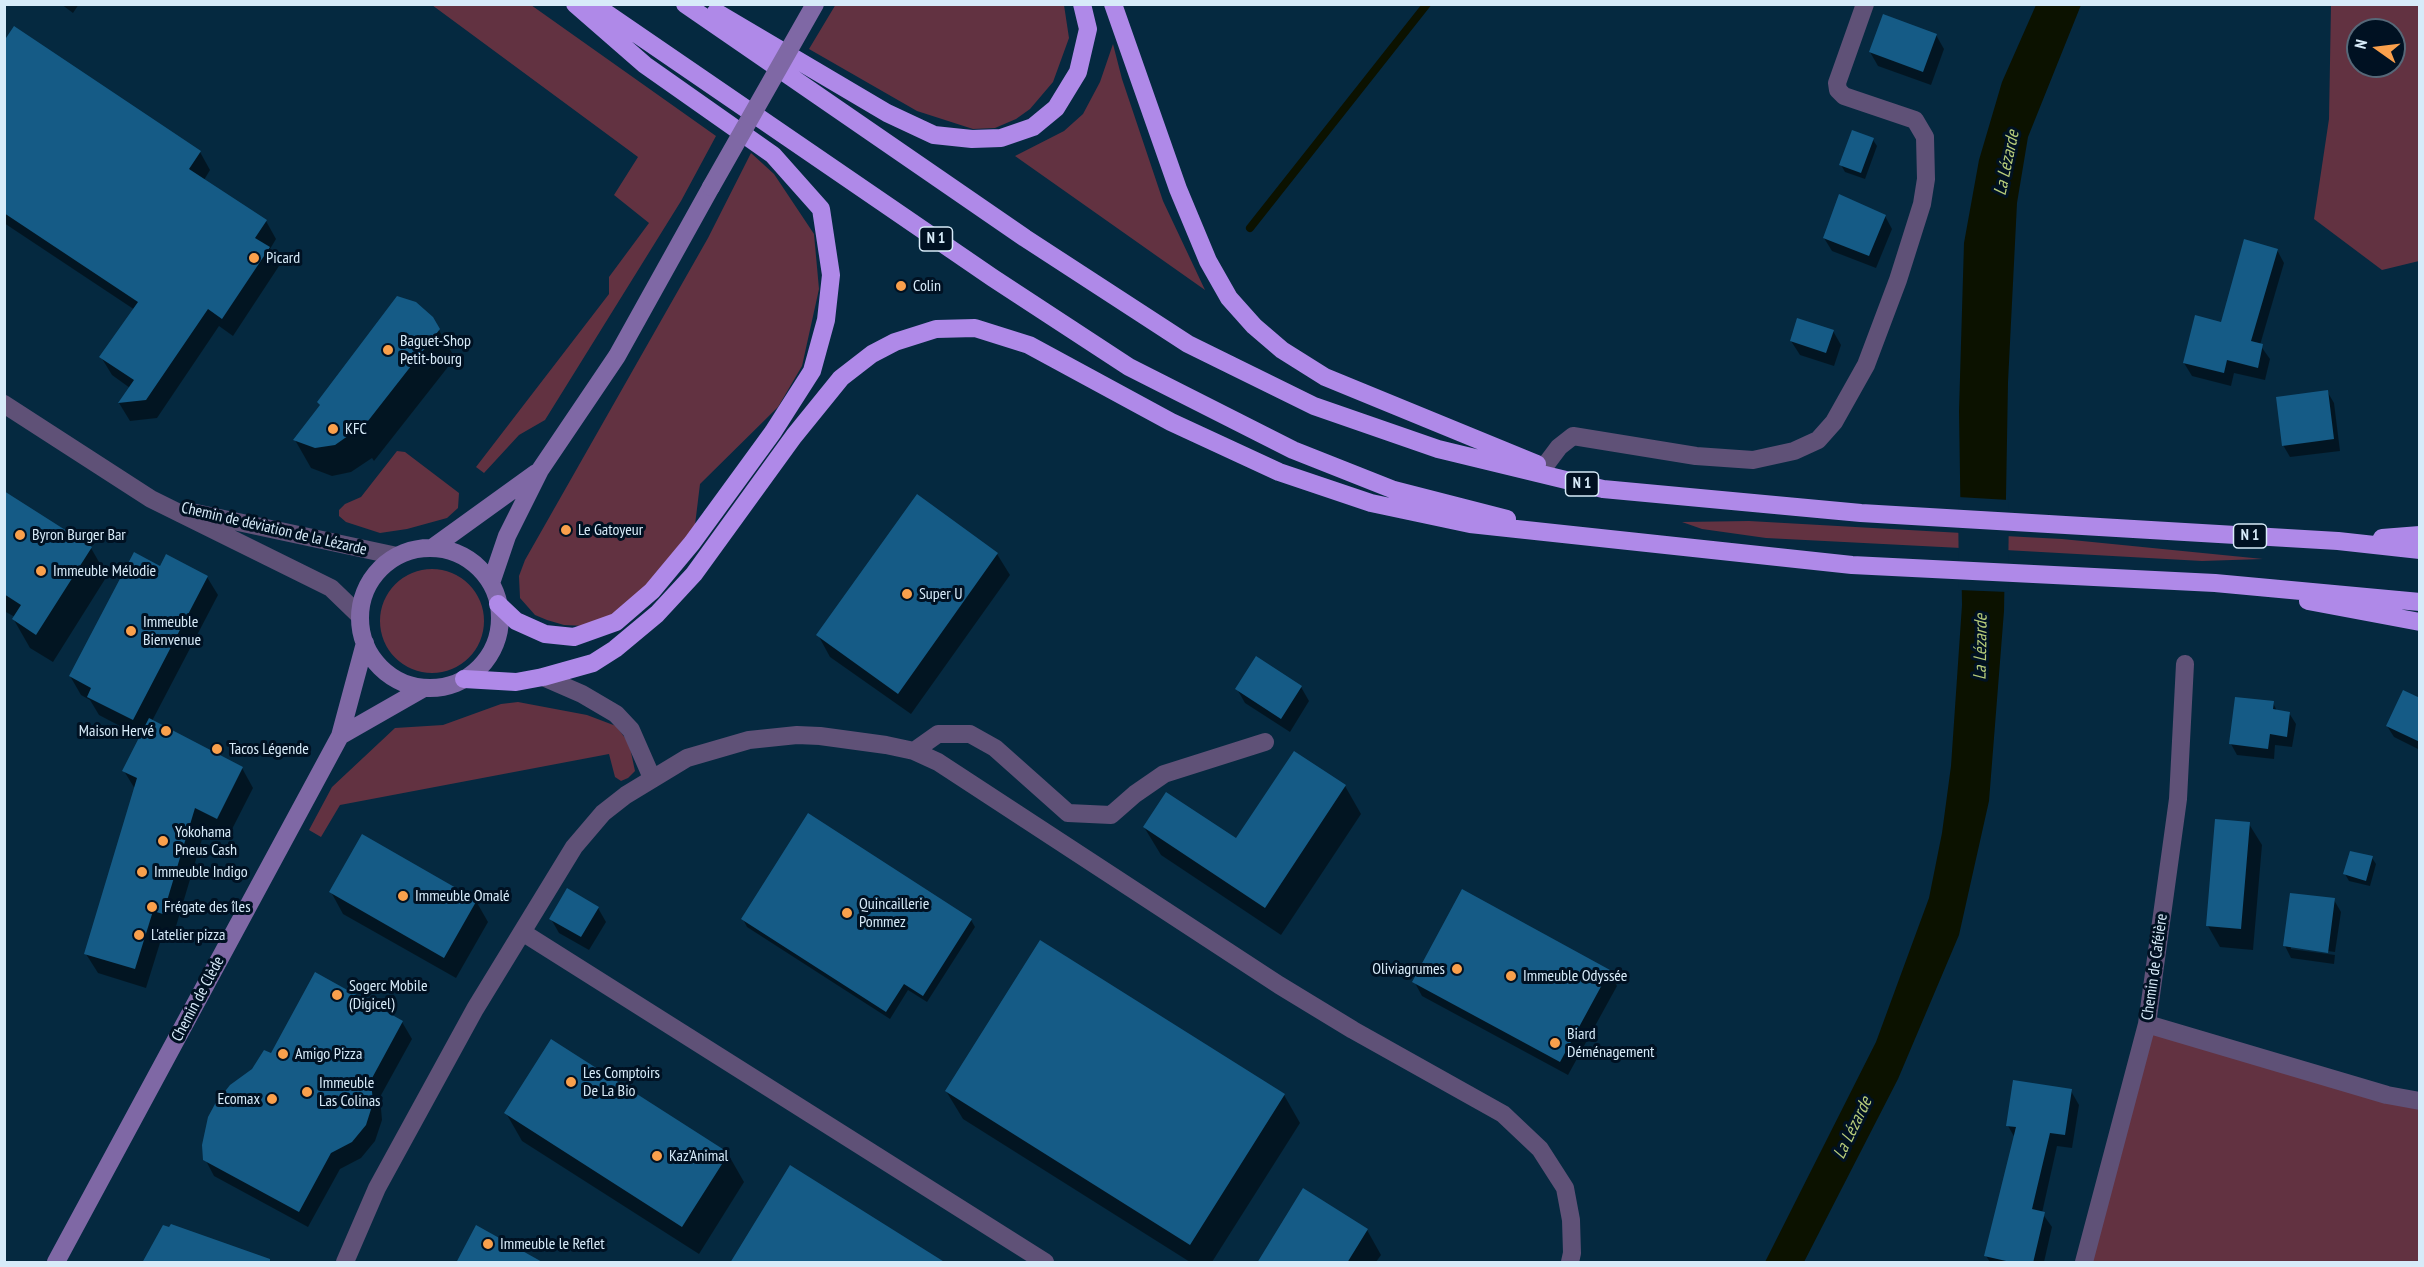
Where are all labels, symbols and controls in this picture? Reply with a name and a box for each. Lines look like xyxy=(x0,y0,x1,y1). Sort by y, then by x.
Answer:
north arrow xyxy=(2346,18,2406,78)
text: N xyxy=(2350,38,2371,51)
water label: La Lézarde xyxy=(1990,128,2024,198)
road number: N 1 xyxy=(920,227,952,251)
place label: Picard xyxy=(266,248,300,268)
marker: Picard xyxy=(247,251,261,265)
place label: Colin xyxy=(913,276,941,296)
marker: Colin xyxy=(894,279,908,293)
place label: Baguet-Shop Petit-bourg xyxy=(400,331,471,369)
marker: Baguet-Shop Petit-bourg xyxy=(381,343,395,357)
place label: KFC xyxy=(345,419,367,439)
marker: KFC xyxy=(326,422,340,436)
road number: N 1 xyxy=(1566,472,1598,496)
street label: Chemin de déviation de la Lézarde xyxy=(179,498,369,560)
place label: Le Gatoyeur xyxy=(578,520,643,540)
marker: Le Gatoyeur xyxy=(559,523,573,537)
road number: N 1 xyxy=(2234,524,2266,548)
place label: Byron Burger Bar xyxy=(32,525,126,545)
marker: Byron Burger Bar xyxy=(13,528,27,542)
place label: Immeuble Mélodie xyxy=(53,561,156,581)
marker: Immeuble Mélodie xyxy=(34,564,48,578)
place label: Super U xyxy=(919,584,962,604)
marker: Super U xyxy=(900,587,914,601)
place label: Immeuble Bienvenue xyxy=(143,612,201,650)
water label: La Lézarde xyxy=(1970,614,1992,680)
marker: Immeuble Bienvenue xyxy=(124,624,138,638)
place label: Maison Hervé xyxy=(79,721,154,741)
marker: Maison Hervé xyxy=(159,724,173,738)
place label: Tacos Légende xyxy=(229,739,309,759)
marker: Tacos Légende xyxy=(210,742,224,756)
place label: Yokohama Pneus Cash xyxy=(175,822,237,860)
marker: Yokohama Pneus Cash xyxy=(156,834,170,848)
place label: Immeuble Indigo xyxy=(154,862,248,882)
marker: Immeuble Indigo xyxy=(135,865,149,879)
place label: Immeuble Omalé xyxy=(415,886,510,906)
marker: Immeuble Omalé xyxy=(396,889,410,903)
place label: Quincaillerie Pommez xyxy=(859,894,929,932)
place label: Frégate des îles xyxy=(164,897,251,917)
marker: Frégate des îles xyxy=(145,900,159,914)
marker: Quincaillerie Pommez xyxy=(840,906,854,920)
street label: Chemin de Caféière xyxy=(2138,912,2172,1022)
place label: L'atelier pizza xyxy=(151,925,225,945)
marker: L'atelier pizza xyxy=(132,928,146,942)
street label: Chemin de Clède xyxy=(168,953,228,1045)
place label: Oliviagrumes xyxy=(1372,959,1445,979)
marker: Oliviagrumes xyxy=(1450,962,1464,976)
place label: Immeuble Odyssée xyxy=(1523,966,1627,986)
marker: Immeuble Odyssée xyxy=(1504,969,1518,983)
place label: Sogerc Mobile (Digicel) xyxy=(349,976,428,1014)
marker: Sogerc Mobile (Digicel) xyxy=(330,988,344,1002)
place label: Biard Déménagement xyxy=(1567,1024,1654,1062)
marker: Biard Déménagement xyxy=(1548,1036,1562,1050)
place label: Amigo Pizza xyxy=(295,1044,362,1064)
marker: Amigo Pizza xyxy=(276,1047,290,1061)
place label: Les Comptoirs De La Bio xyxy=(583,1063,660,1101)
place label: Immeuble Las Colinas xyxy=(319,1073,380,1111)
marker: Les Comptoirs De La Bio xyxy=(564,1075,578,1089)
marker: Immeuble Las Colinas xyxy=(300,1085,314,1099)
place label: Ecomax xyxy=(217,1089,260,1109)
marker: Ecomax xyxy=(265,1092,279,1106)
water label: La Lézarde xyxy=(1829,1094,1877,1162)
place label: Kaz’Animal xyxy=(669,1146,728,1166)
marker: Kaz’Animal xyxy=(650,1149,664,1163)
place label: Immeuble le Reflet xyxy=(500,1234,605,1254)
marker: Immeuble le Reflet xyxy=(481,1237,495,1251)

